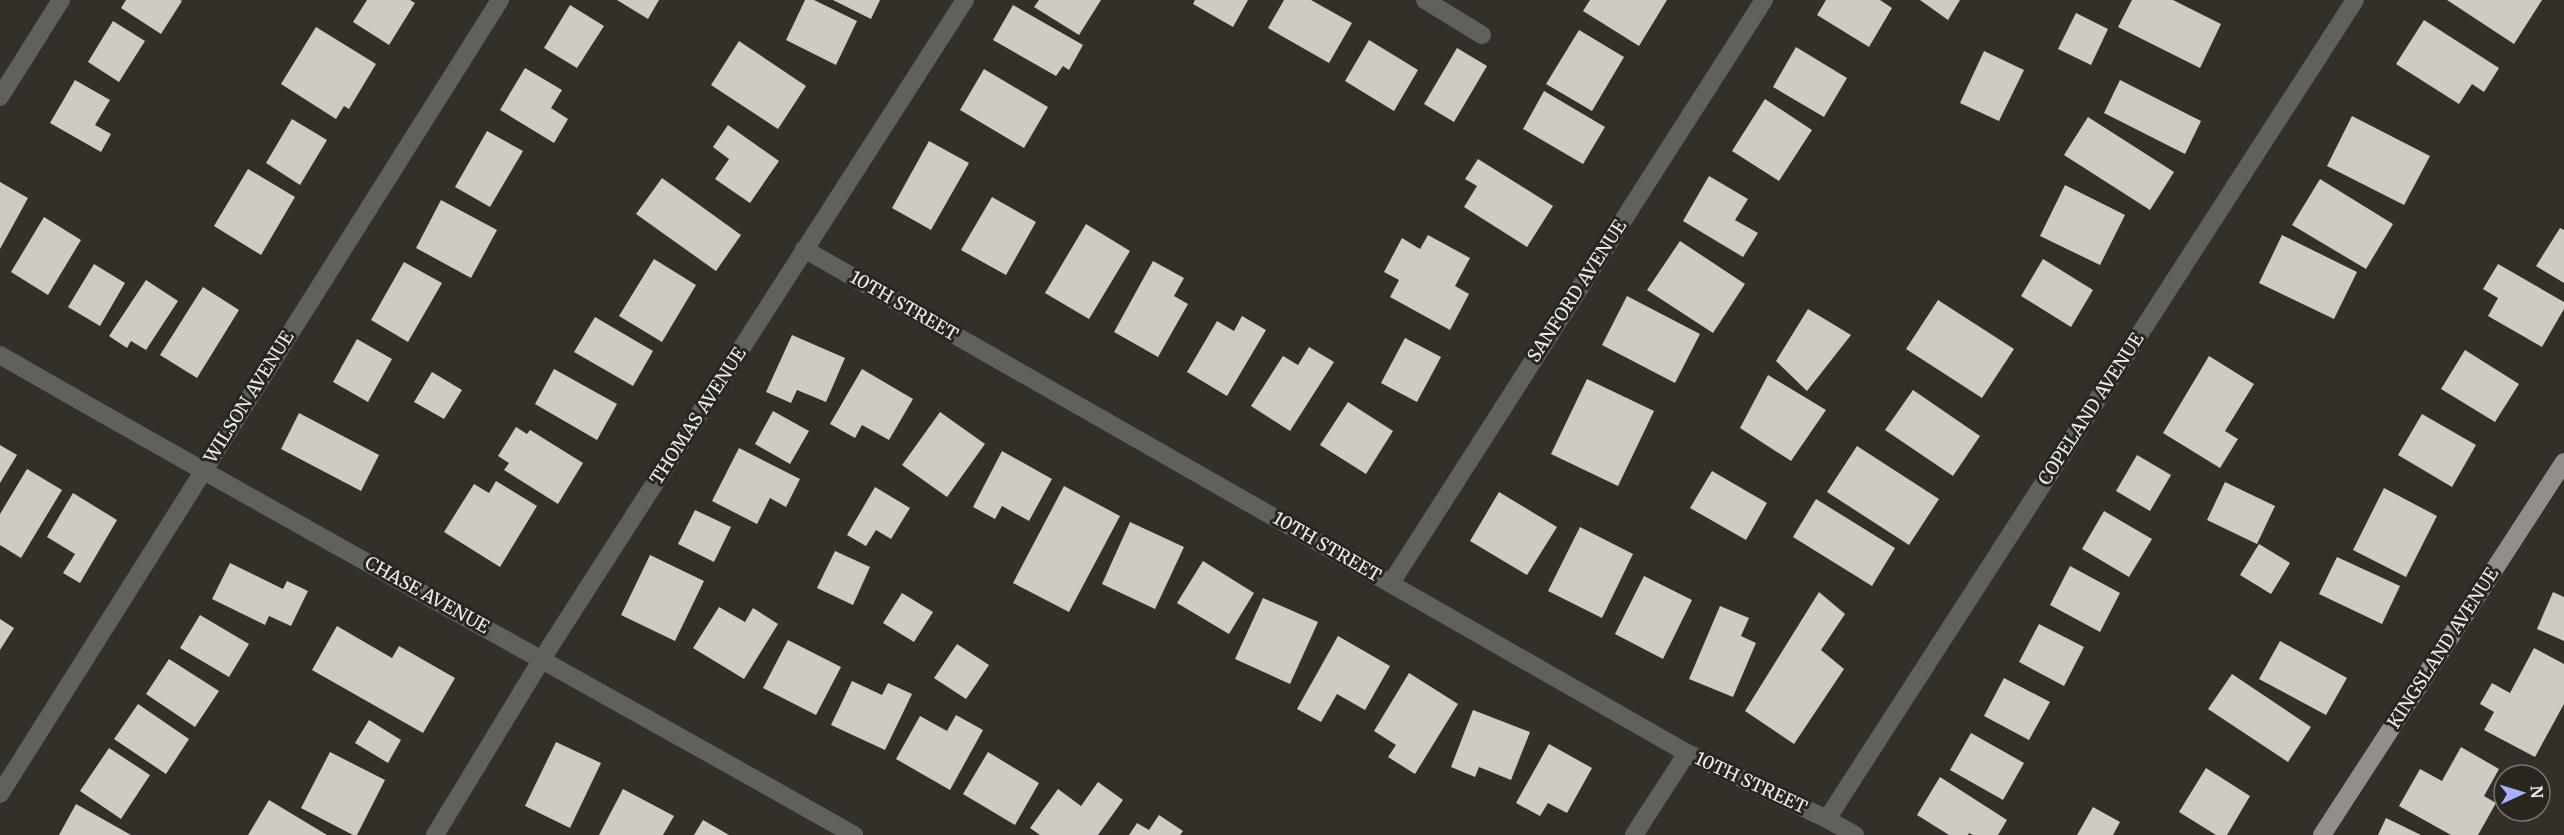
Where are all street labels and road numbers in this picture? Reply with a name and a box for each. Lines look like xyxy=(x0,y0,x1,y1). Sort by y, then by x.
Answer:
street label: SANFORD AVENUE xyxy=(1522,215,1631,366)
street label: 10TH STREET xyxy=(846,265,963,346)
street label: WILSON AVENUE xyxy=(198,326,299,468)
street label: COPELAND AVENUE xyxy=(2033,328,2149,489)
street label: THOMAS AVENUE xyxy=(645,342,751,489)
street label: 10TH STREET xyxy=(1269,506,1386,587)
street label: CHASE AVENUE xyxy=(361,551,494,639)
street label: KINGSLAND AVENUE xyxy=(2382,563,2503,732)
street label: 10TH STREET xyxy=(1691,747,1811,819)

